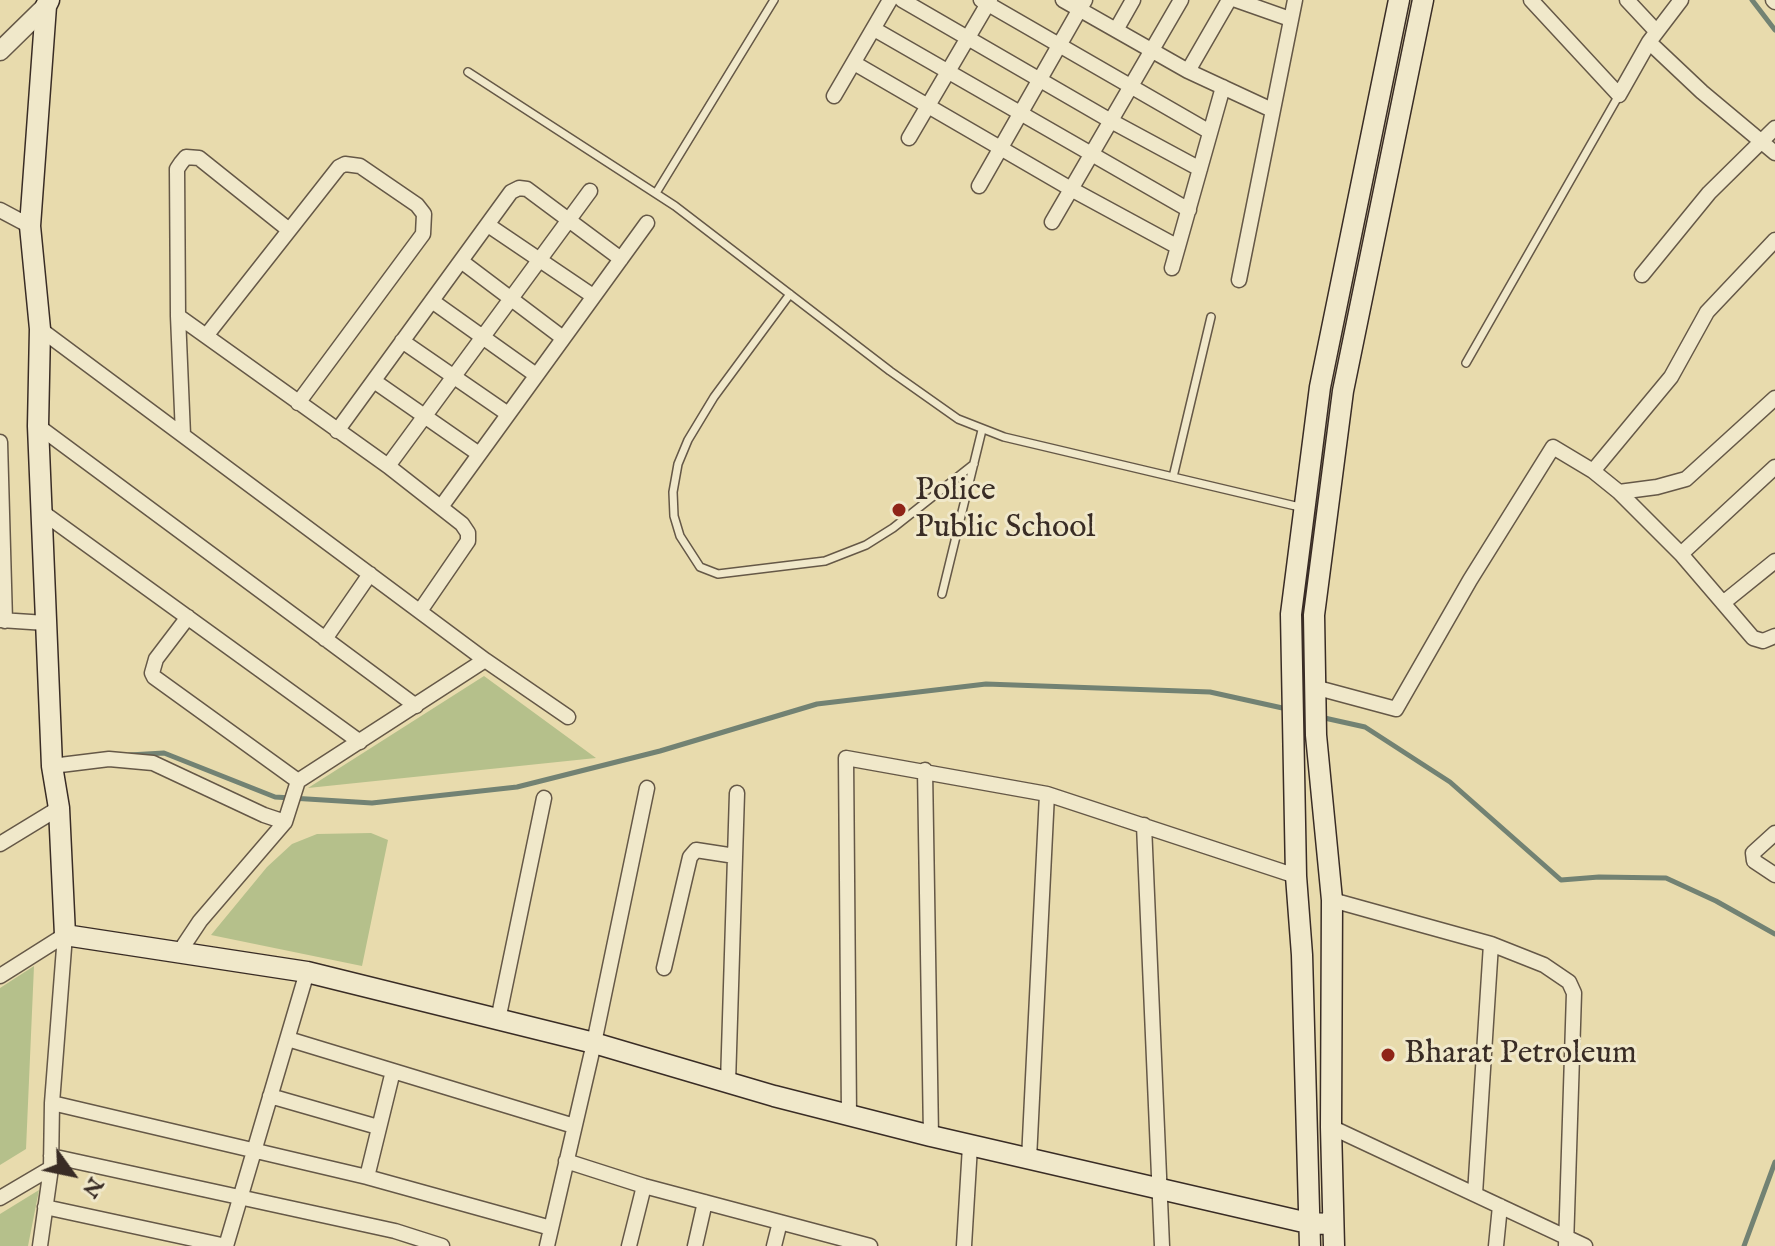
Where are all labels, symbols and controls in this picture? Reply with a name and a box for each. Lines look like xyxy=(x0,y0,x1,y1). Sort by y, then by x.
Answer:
place label: Police Public School xyxy=(915,473,1095,548)
marker: Police Public School xyxy=(890,501,908,519)
place label: Bharat Petroleum xyxy=(1404,1036,1637,1074)
marker: Bharat Petroleum xyxy=(1379,1046,1397,1064)
north arrow xyxy=(32,1134,112,1214)
text: N xyxy=(75,1171,109,1203)

